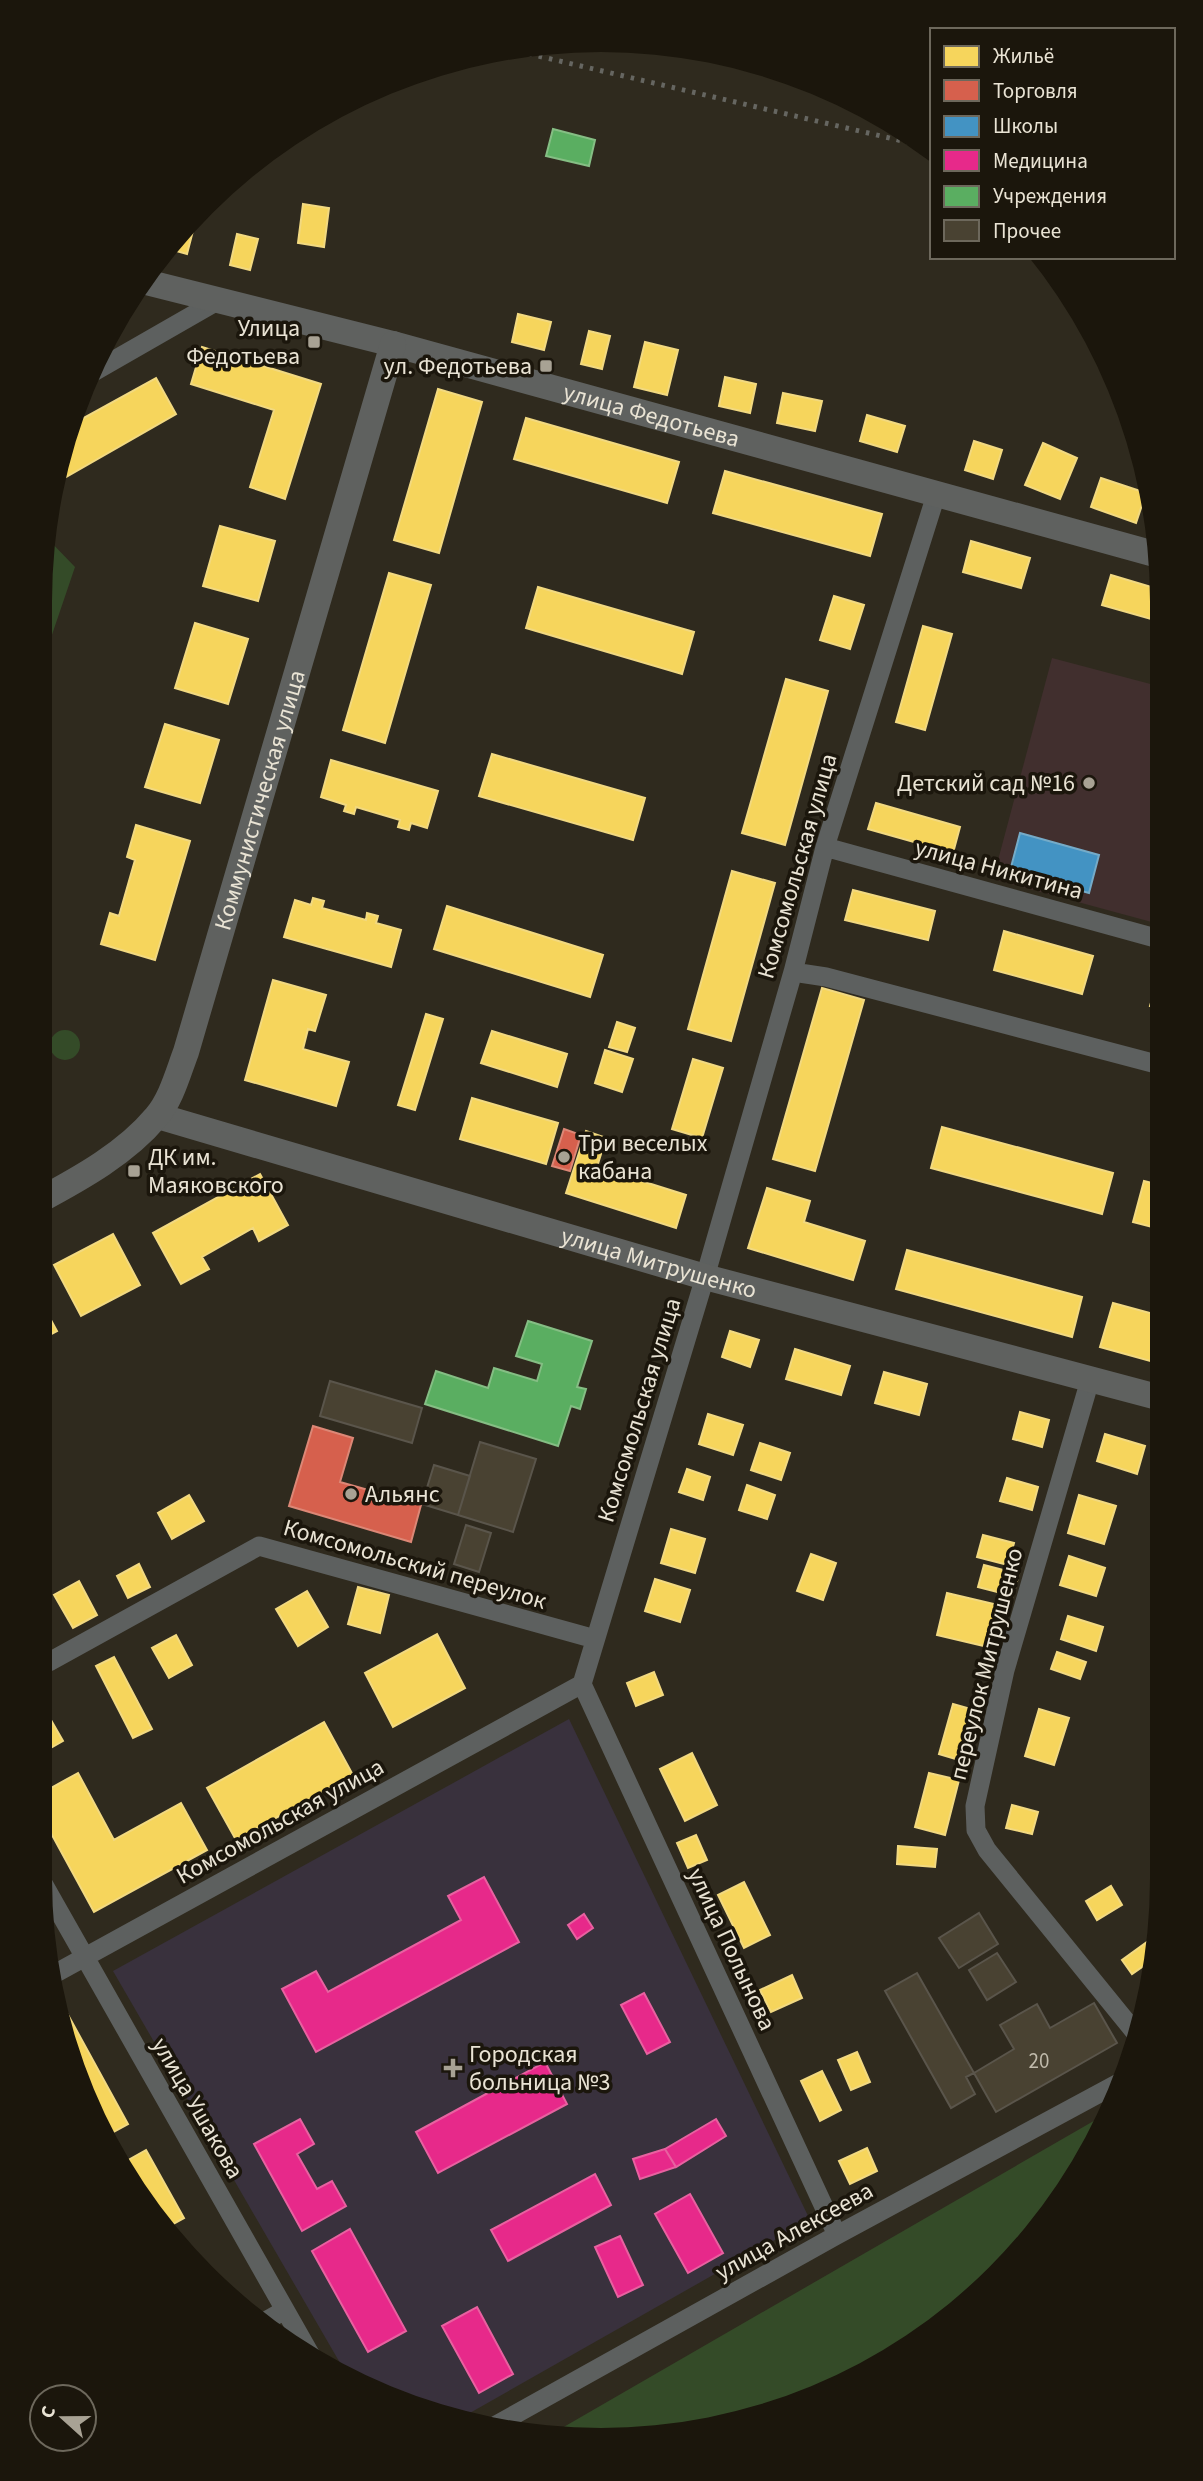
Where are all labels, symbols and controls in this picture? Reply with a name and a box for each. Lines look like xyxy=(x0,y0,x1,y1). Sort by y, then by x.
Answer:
legend xyxy=(930,28,1175,259)
text: Жильё xyxy=(993,41,1054,71)
text: Торговля xyxy=(993,76,1078,106)
text: Школы xyxy=(993,111,1058,141)
text: Медицина xyxy=(993,146,1088,176)
text: Учреждения xyxy=(993,181,1107,211)
text: Прочее xyxy=(993,216,1061,246)
place label: Улица Федотьева xyxy=(186,311,300,374)
marker: Улица Федотьева xyxy=(306,334,322,350)
place label: ул. Федотьева xyxy=(384,349,532,384)
marker: ул. Федотьева xyxy=(538,358,554,374)
street label: улица Федотьева xyxy=(559,375,744,457)
street label: Коммунистическая улица xyxy=(205,666,315,935)
street label: Комсомольская улица xyxy=(749,749,846,983)
place label: Детский сад №16 xyxy=(897,766,1075,801)
marker: Детский сад №16 xyxy=(1081,775,1097,791)
street label: улица Никитина xyxy=(911,830,1087,909)
place label: Три веселых кабана xyxy=(578,1126,708,1189)
place label: ДК им. Маяковского xyxy=(148,1140,284,1203)
marker: Три веселых кабана xyxy=(556,1149,572,1165)
marker: ДК им. Маяковского xyxy=(126,1163,142,1179)
street label: улица Митрушенко xyxy=(557,1219,760,1308)
street label: Комсомольская улица xyxy=(589,1294,690,1527)
place label: Альянс xyxy=(365,1477,440,1512)
marker: Альянс xyxy=(343,1486,359,1502)
street label: Комсомольский переулок xyxy=(279,1510,551,1619)
street label: переулок Митрушенко xyxy=(941,1544,1032,1784)
street label: Комсомольская улица xyxy=(170,1750,391,1893)
street label: улица Полынова xyxy=(679,1862,785,2036)
street label: улица Ушакова xyxy=(143,2031,252,2185)
place label: Городская больница №3 xyxy=(469,2037,610,2100)
house number: 20 xyxy=(1029,2046,1049,2076)
marker: Городская больница №3 xyxy=(443,2058,463,2078)
street label: улица Алексеева xyxy=(709,2173,880,2289)
north arrow xyxy=(28,2383,98,2453)
text: С xyxy=(34,2402,63,2422)

